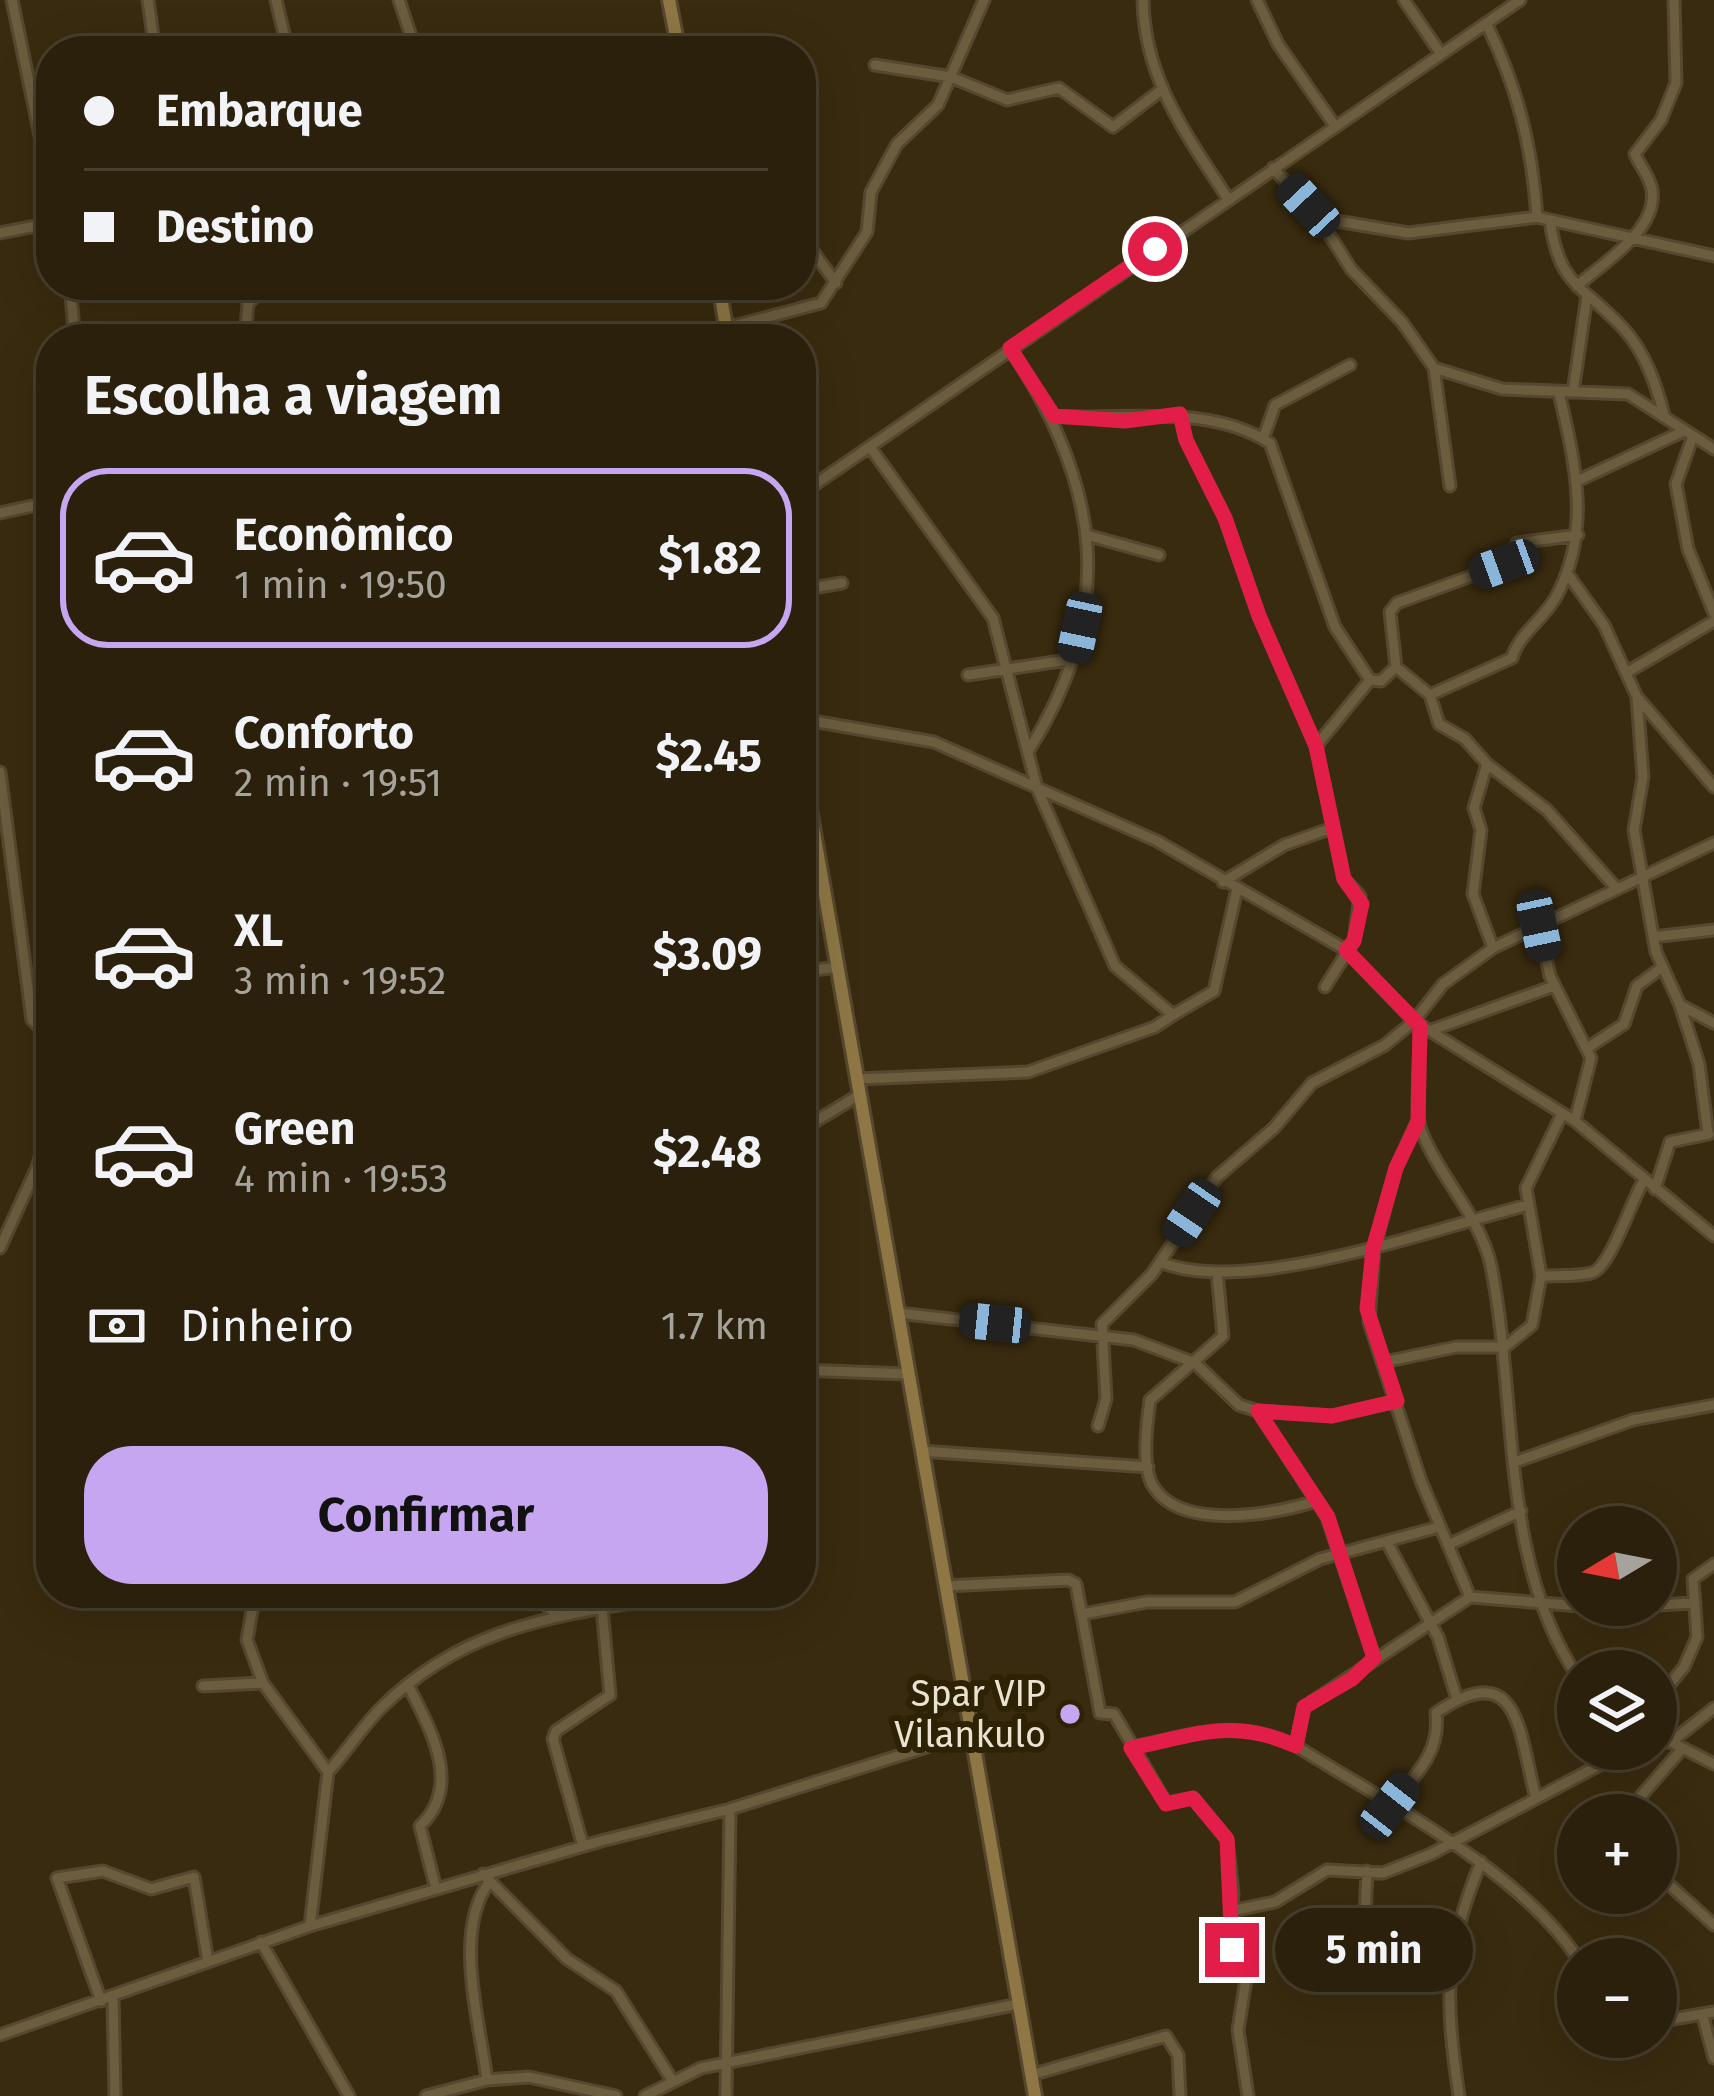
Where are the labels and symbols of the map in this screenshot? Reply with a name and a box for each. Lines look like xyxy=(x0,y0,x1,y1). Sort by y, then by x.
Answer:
car xyxy=(1271,167,1347,245)
route start xyxy=(1128,222,1182,276)
car xyxy=(1464,535,1544,593)
car xyxy=(1055,589,1105,667)
car xyxy=(1514,887,1564,965)
car xyxy=(1157,1173,1227,1253)
car xyxy=(957,1301,1033,1345)
north arrow xyxy=(1557,1506,1677,1626)
place label: Spar VIP Vilankulo xyxy=(894,1672,1046,1757)
marker: Spar VIP Vilankulo xyxy=(1057,1701,1083,1727)
car xyxy=(1354,1767,1426,1845)
callout: 5 min xyxy=(1274,1908,1472,1992)
route end xyxy=(1205,1923,1259,1977)

